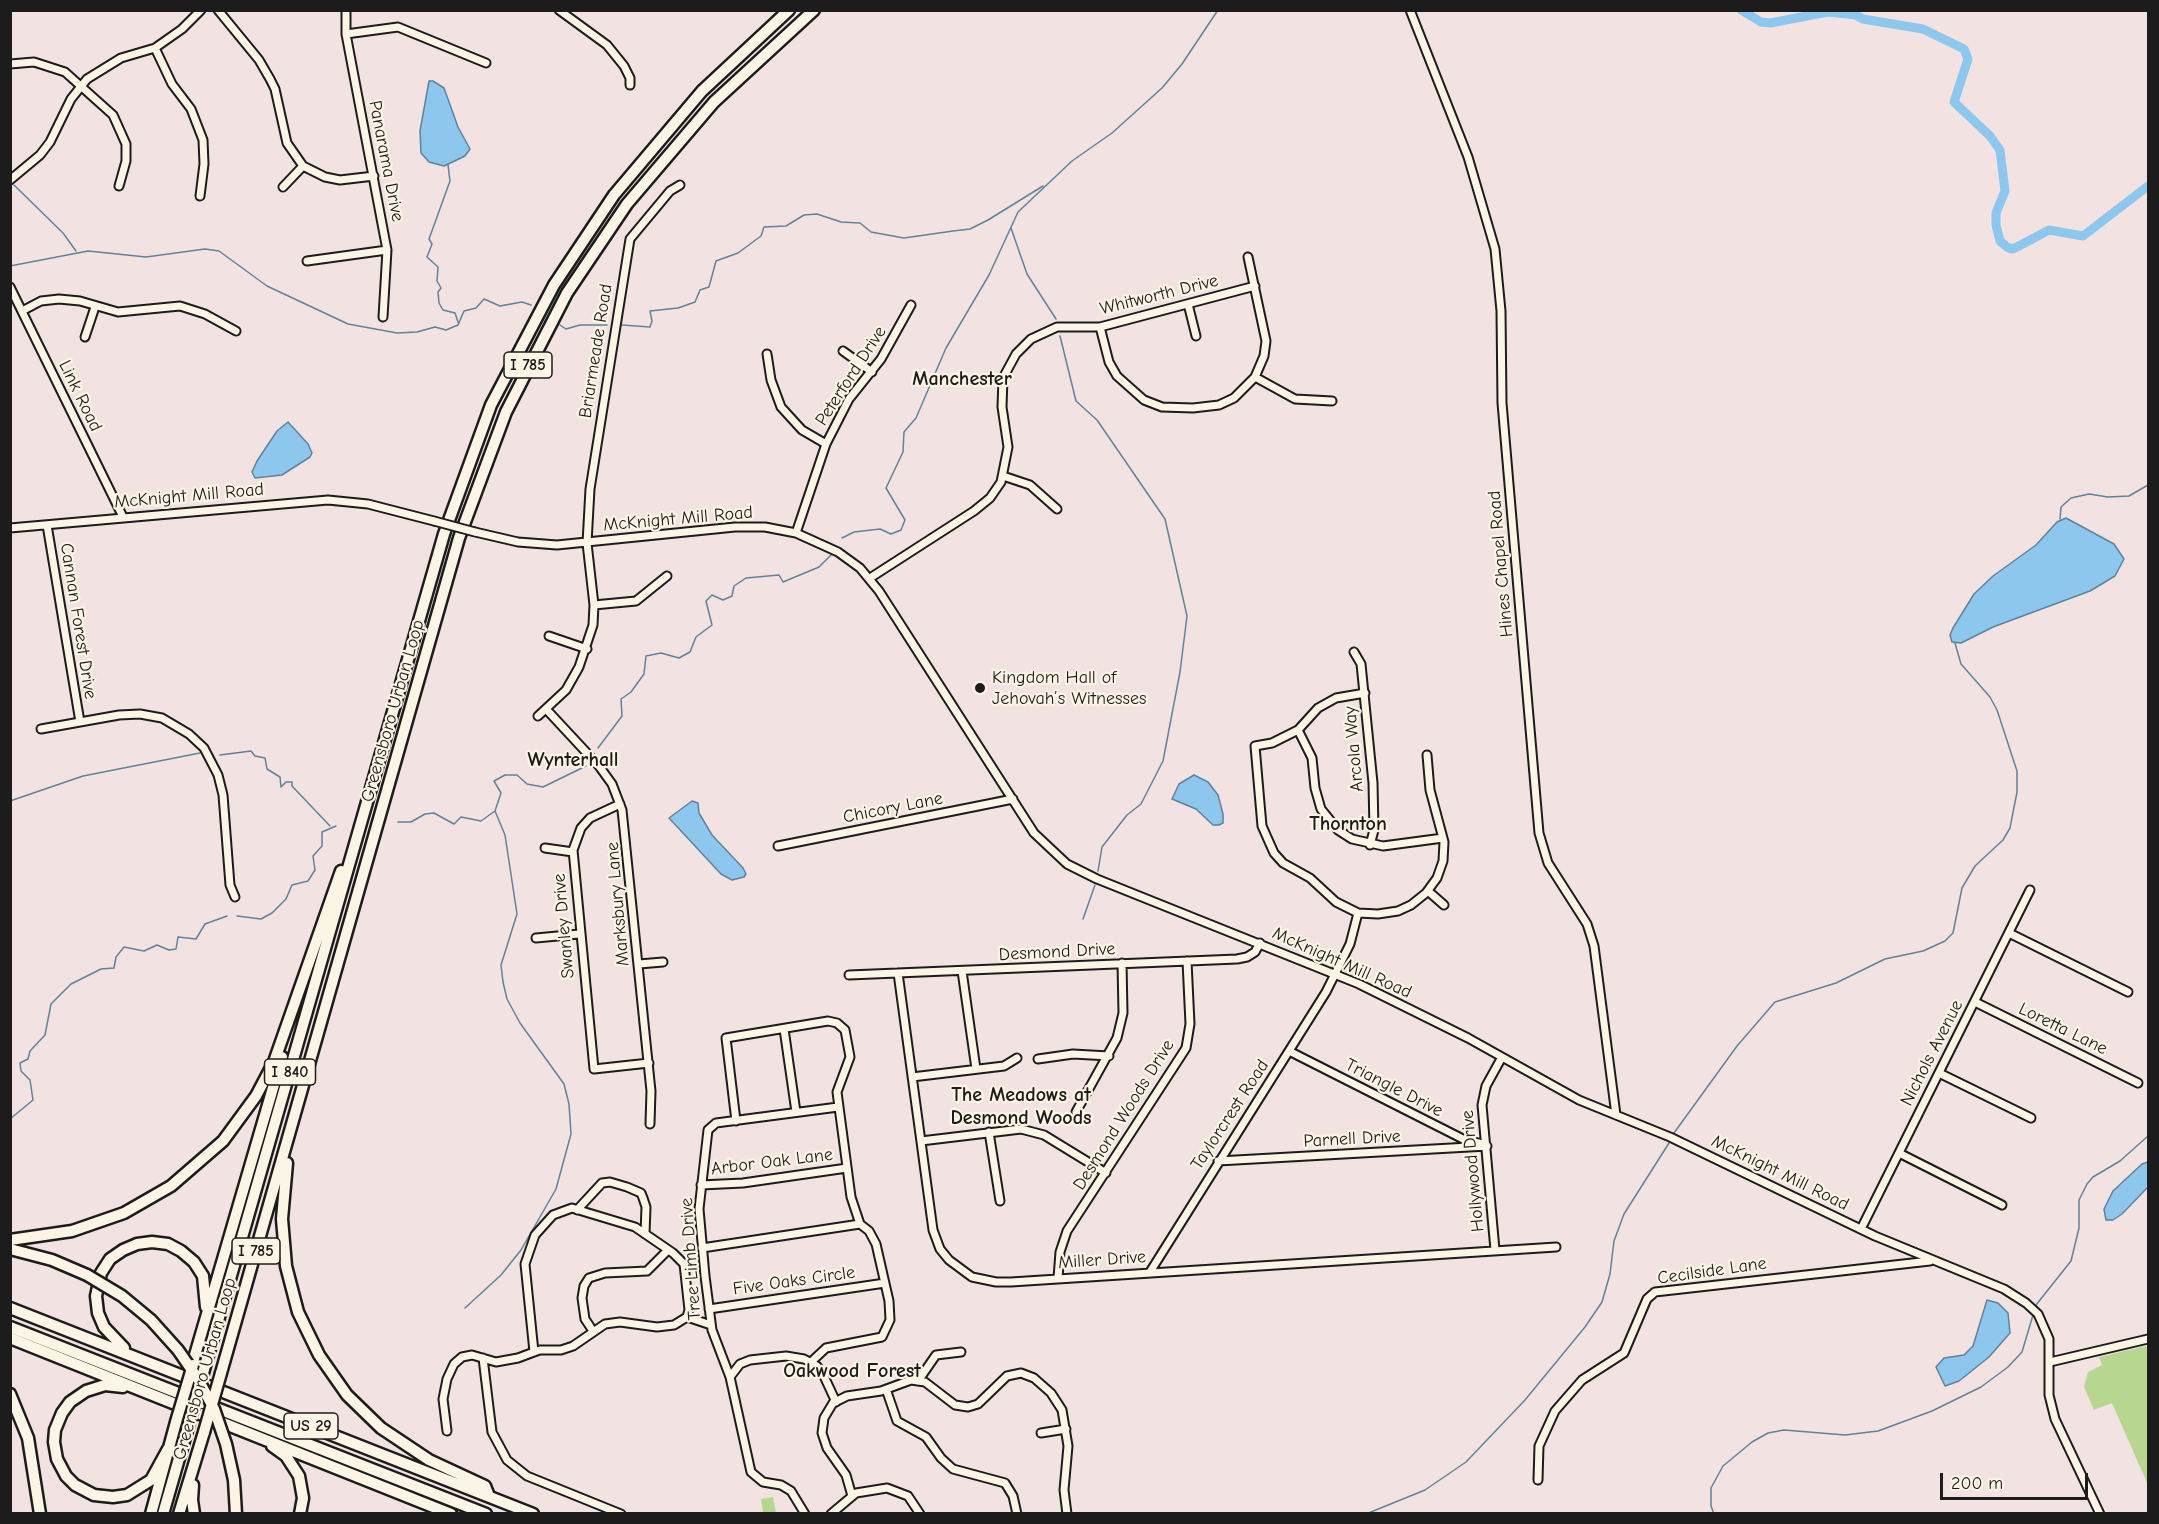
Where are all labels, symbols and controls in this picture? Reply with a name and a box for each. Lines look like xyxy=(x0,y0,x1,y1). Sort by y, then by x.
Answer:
street label: Panarama Drive xyxy=(364,99,408,223)
street label: Whitworth Drive xyxy=(1098,270,1220,320)
street label: Briarmeade Road xyxy=(575,282,617,420)
street label: Peterford Drive xyxy=(811,322,891,430)
road number: I 785 xyxy=(504,352,552,378)
street label: Link Road xyxy=(53,357,107,435)
district label: Manchester xyxy=(912,367,1012,391)
street label: McKnight Mill Road xyxy=(113,479,265,513)
street label: Hines Chapel Road xyxy=(1484,490,1518,638)
street label: McKnight Mill Road xyxy=(602,502,754,536)
street label: Cannan Forest Drive xyxy=(55,541,101,701)
street label: Greensboro Urban Loop xyxy=(357,617,429,805)
place label: Kingdom Hall of Jehovah’s Witnesses xyxy=(992,667,1146,710)
marker: Kingdom Hall of Jehovah’s Witnesses xyxy=(973,681,987,695)
street label: Arcola Way xyxy=(1339,705,1369,793)
district label: Wynterhall xyxy=(527,748,619,772)
street label: Chicory Lane xyxy=(841,788,945,828)
district label: Thornton xyxy=(1309,812,1387,836)
street label: Marksbury Lane xyxy=(602,841,634,967)
street label: Swanley Drive xyxy=(549,873,579,979)
street label: McKnight Mill Road xyxy=(1269,923,1415,1003)
street label: Desmond Drive xyxy=(998,938,1116,966)
street label: Nichols Avenue xyxy=(1896,996,1968,1110)
street label: Loretta Lane xyxy=(2015,998,2111,1060)
street label: Desmond Woods Drive xyxy=(1069,1036,1179,1194)
street label: Triangle Drive xyxy=(1341,1054,1447,1122)
street label: Taylorcrest Road xyxy=(1186,1056,1274,1174)
road number: I 840 xyxy=(264,1059,316,1085)
district label: The Meadows at Desmond Woods xyxy=(950,1083,1092,1130)
street label: Hollywood Drive xyxy=(1457,1109,1489,1233)
street label: Parnell Drive xyxy=(1303,1126,1401,1152)
street label: McKnight Mill Road xyxy=(1708,1130,1852,1216)
street label: Arbor Oak Lane xyxy=(710,1144,834,1180)
street label: Tree Limb Drive xyxy=(676,1197,706,1321)
road number: I 785 xyxy=(232,1238,280,1264)
street label: Miller Drive xyxy=(1057,1246,1147,1274)
street label: Cecilside Lane xyxy=(1656,1253,1768,1289)
street label: Five Oaks Circle xyxy=(732,1262,856,1300)
street label: Greensboro Urban Loop xyxy=(169,1275,241,1463)
district label: Oakwood Forest xyxy=(783,1359,921,1383)
road number: US 29 xyxy=(284,1413,338,1439)
scale bar xyxy=(1943,1461,2092,1499)
text: 200 m xyxy=(1951,1473,2003,1494)

